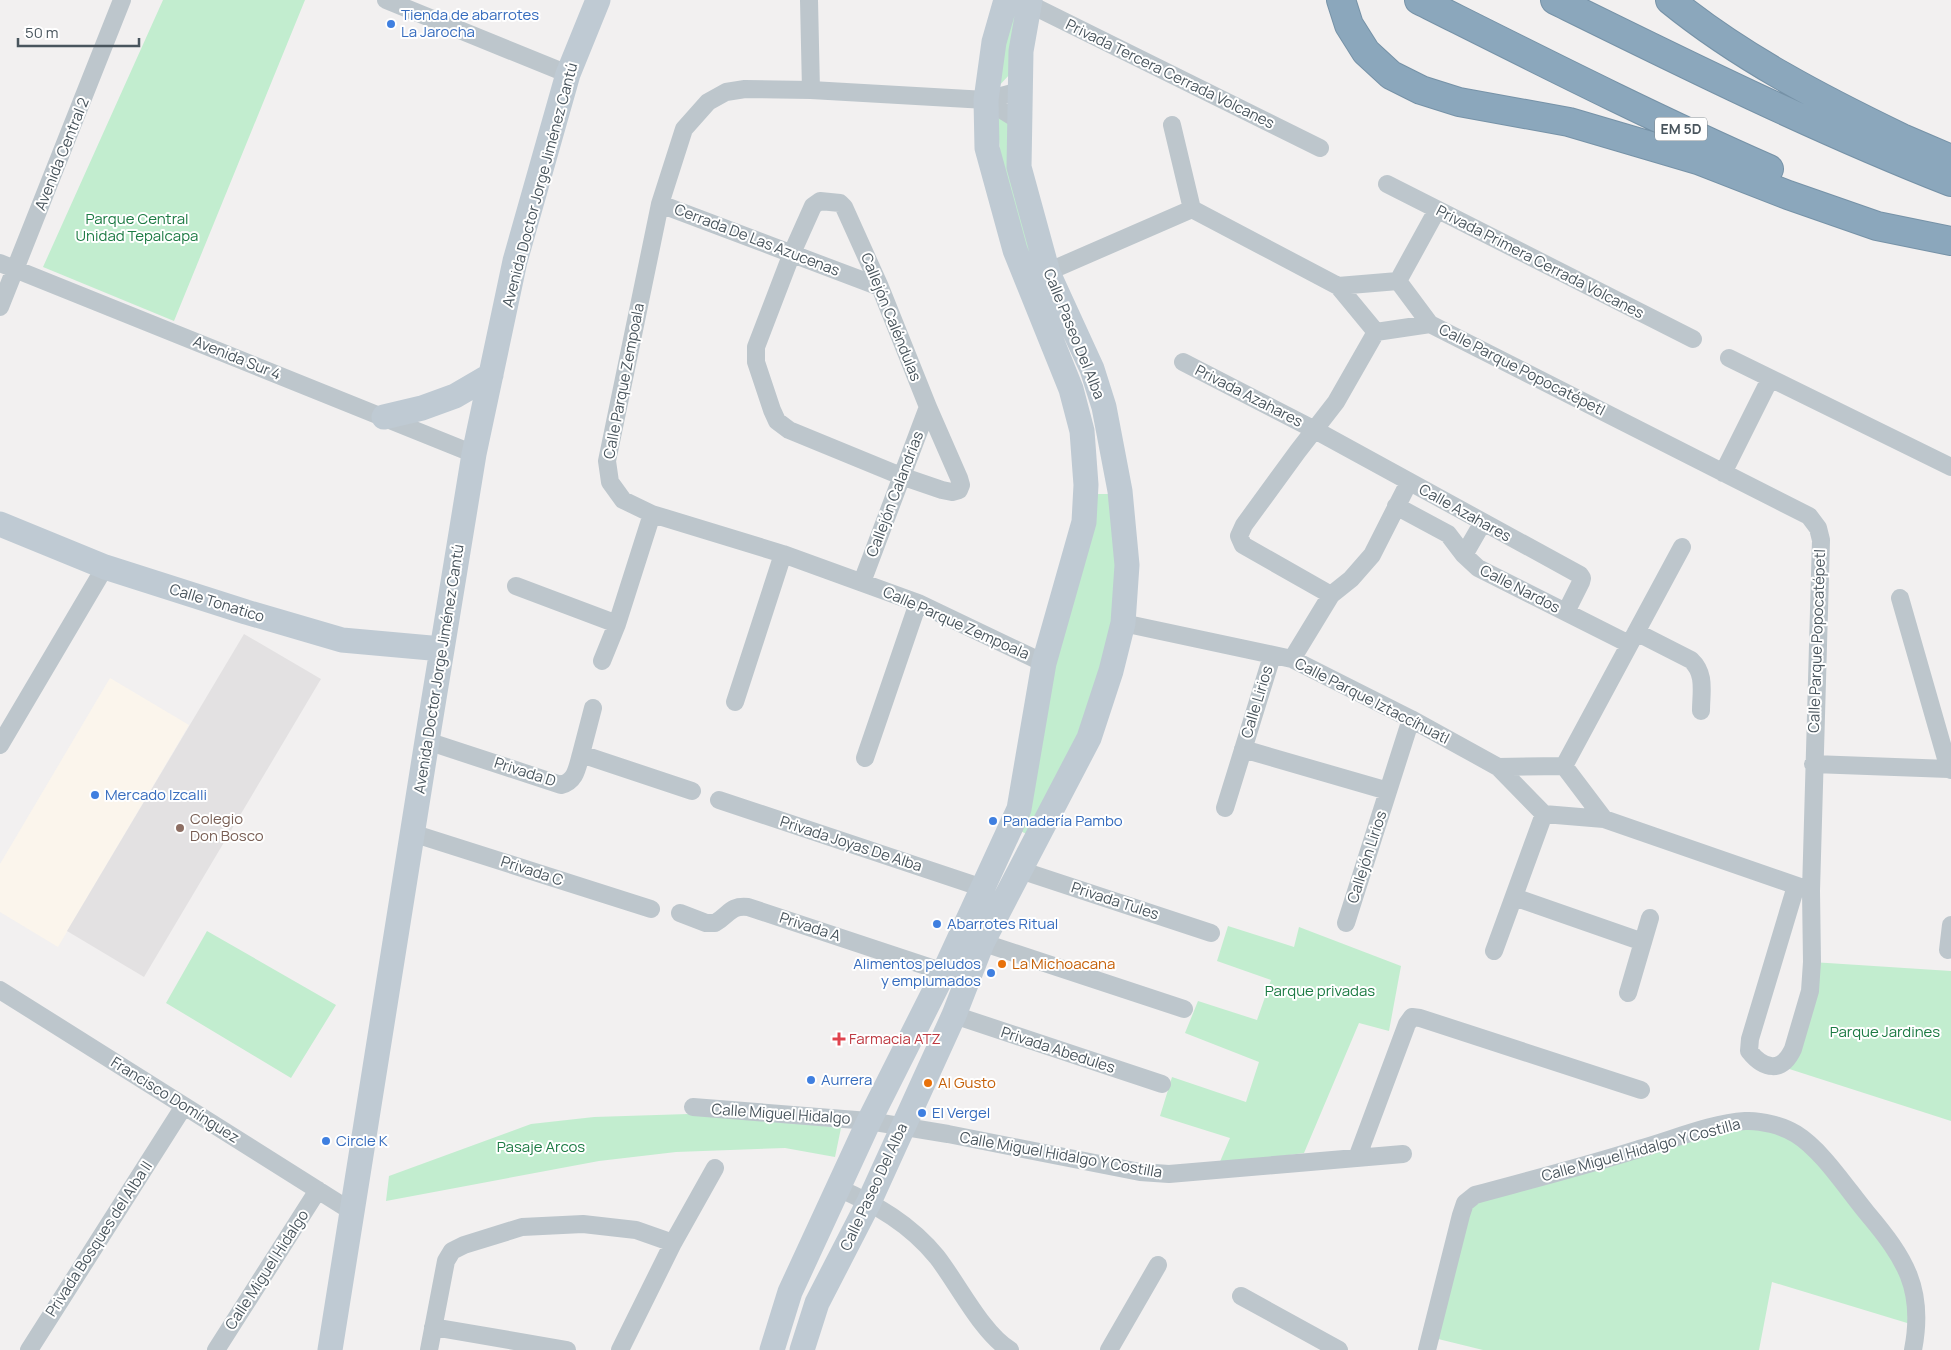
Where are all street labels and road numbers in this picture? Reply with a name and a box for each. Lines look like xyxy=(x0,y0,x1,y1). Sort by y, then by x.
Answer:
street label: Privada Tercera Cerrada Volcanes xyxy=(1062,14,1278,133)
street label: Avenida Doctor Jorge Jiménez Cantú xyxy=(497,60,582,309)
street label: Avenida Central 2 xyxy=(29,94,94,213)
road number: EM 5D xyxy=(1655,118,1707,140)
street label: Cerrada De Las Azucenas xyxy=(672,198,843,281)
street label: Privada Primera Cerrada Volcanes xyxy=(1433,200,1648,323)
street label: Callejón Caléndulas xyxy=(856,249,927,384)
street label: Calle Paseo Del Alba xyxy=(1039,265,1110,402)
street label: Calle Parque Zempoala xyxy=(598,301,649,461)
street label: Calle Parque Popocatépetl xyxy=(1436,318,1609,421)
street label: Avenida Sur 4 xyxy=(190,330,284,385)
street label: Privada Azahares xyxy=(1192,359,1307,432)
street label: Callejón Calandrias xyxy=(861,428,928,560)
street label: Calle Azahares xyxy=(1415,479,1515,547)
street label: Avenida Doctor Jorge Jiménez Cantú xyxy=(408,543,469,795)
street label: Calle Parque Popocatépetl xyxy=(1803,549,1830,733)
street label: Calle Nardos xyxy=(1477,559,1564,618)
street label: Calle Tonatico xyxy=(167,578,267,627)
street label: Calle Parque Zempoala xyxy=(880,581,1033,664)
street label: Calle Parque Iztaccíhuatl xyxy=(1291,652,1453,749)
street label: Calle Lirios xyxy=(1236,663,1277,741)
street label: Privada D xyxy=(492,752,559,791)
street label: Callejón Lirios xyxy=(1342,808,1391,906)
street label: Privada Joyas De Alba xyxy=(777,811,925,876)
street label: Privada C xyxy=(498,851,566,891)
street label: Privada Tules xyxy=(1069,876,1162,925)
street label: Privada A xyxy=(777,907,844,946)
street label: Privada Abedules xyxy=(998,1021,1118,1078)
street label: Francisco Domínguez xyxy=(107,1051,244,1148)
street label: Calle Miguel Hidalgo xyxy=(711,1098,851,1129)
street label: Calle Miguel Hidalgo Y Costilla xyxy=(1539,1113,1743,1186)
street label: Calle Paseo Del Alba xyxy=(835,1119,912,1254)
street label: Calle Miguel Hidalgo Y Costilla xyxy=(958,1126,1164,1183)
street label: Privada Bosques del Alba II xyxy=(40,1157,157,1321)
street label: Calle Miguel Hidalgo xyxy=(220,1206,313,1334)

